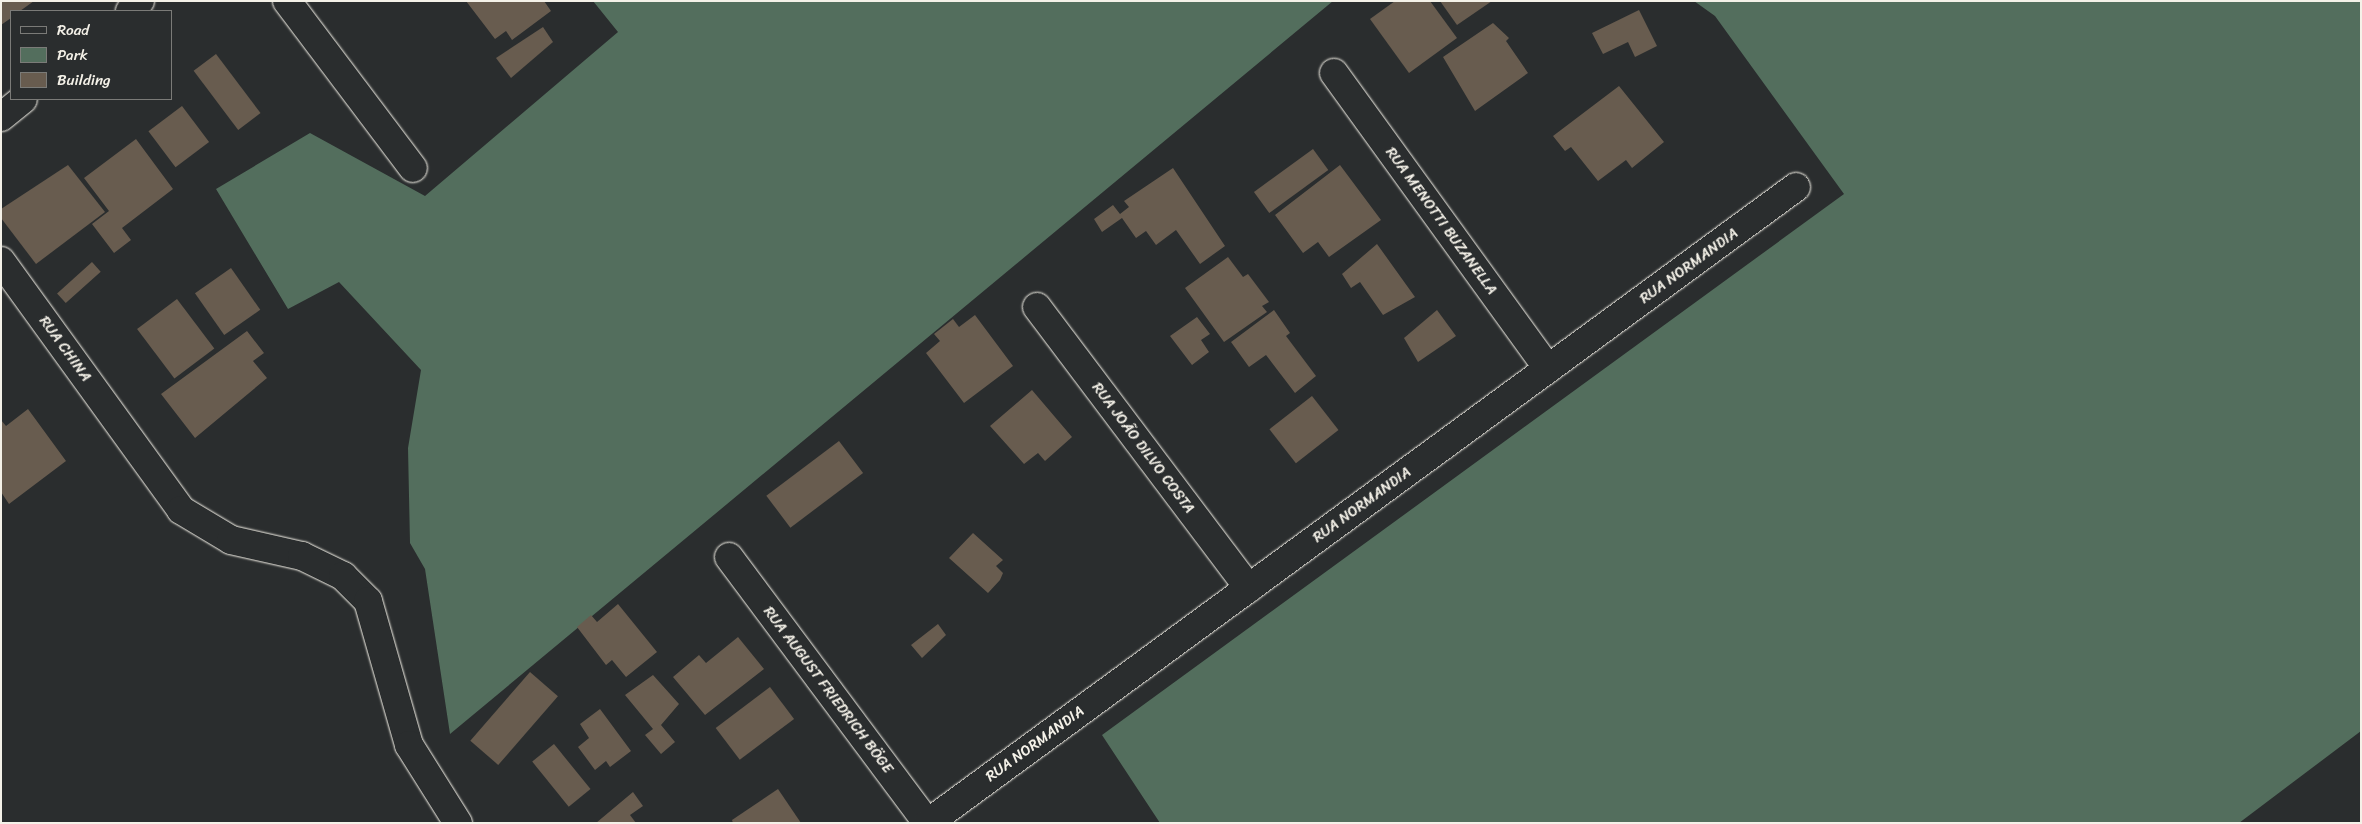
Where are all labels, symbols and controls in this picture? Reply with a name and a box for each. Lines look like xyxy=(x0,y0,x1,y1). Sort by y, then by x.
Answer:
legend xyxy=(10,10,172,100)
text: Road xyxy=(57,17,89,43)
text: Park xyxy=(57,42,88,68)
text: Building xyxy=(57,67,111,93)
street label: RUA MENOTTI BUZANELLA xyxy=(1382,144,1500,298)
street label: RUA NORMANDIA xyxy=(1636,224,1742,308)
street label: RUA CHINA xyxy=(35,312,95,386)
street label: RUA JOÃO DILVO COSTA xyxy=(1088,379,1198,517)
street label: RUA NORMANDIA xyxy=(1309,463,1415,547)
street label: RUA AUGUST FRIEDRICH BÖGE xyxy=(759,602,897,778)
street label: RUA NORMANDIA xyxy=(982,702,1088,786)

